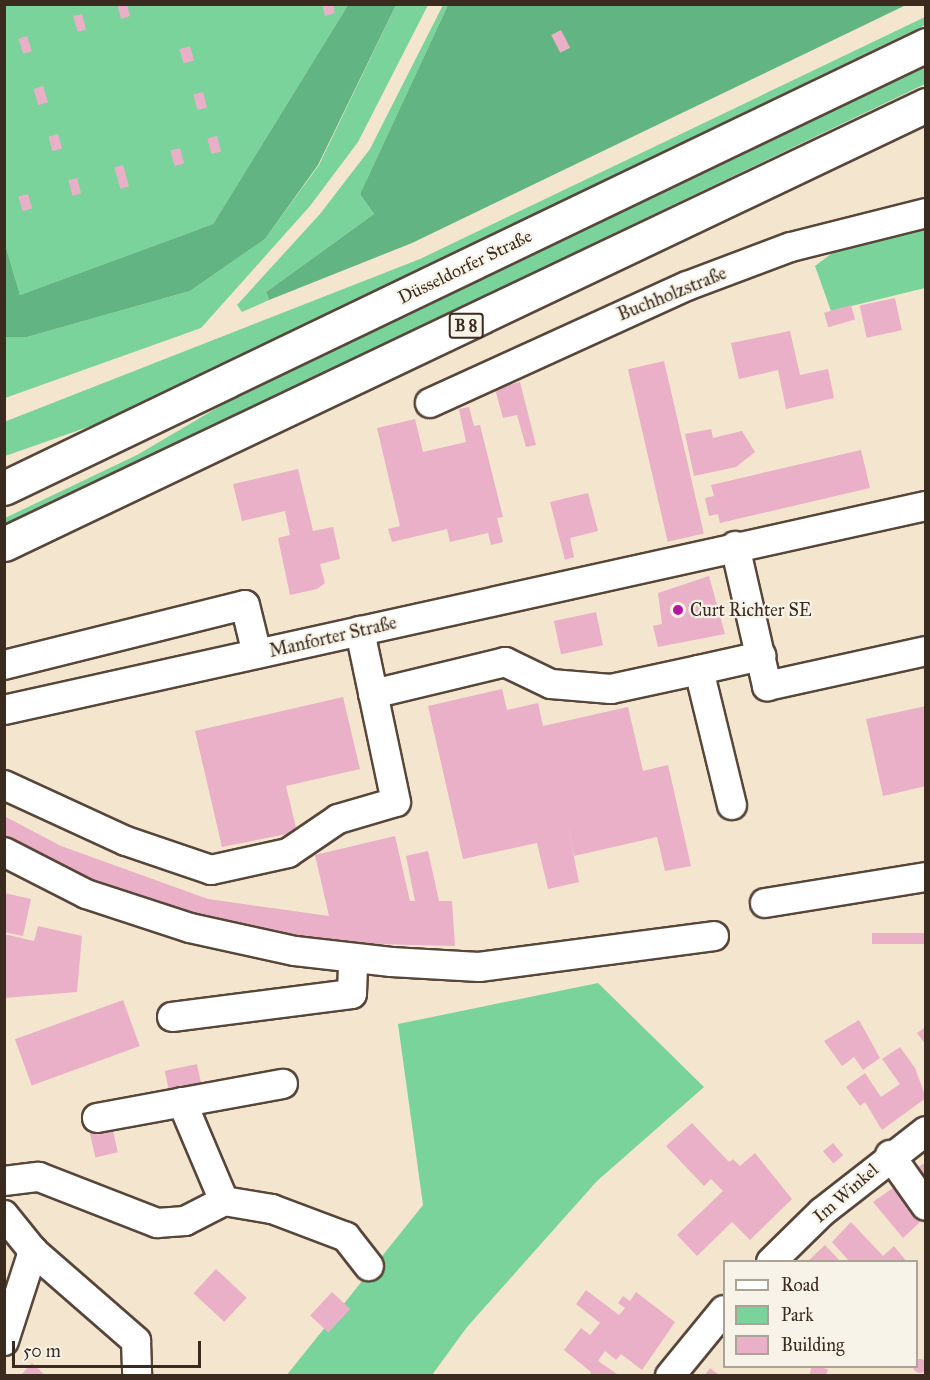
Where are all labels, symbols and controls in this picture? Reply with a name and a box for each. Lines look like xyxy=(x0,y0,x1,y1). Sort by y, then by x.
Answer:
street label: Düsseldorfer Straße xyxy=(395,225,535,309)
street label: Buchholzstraße xyxy=(614,262,730,326)
road number: B 8 xyxy=(448,313,484,339)
place label: Curt Richter SE xyxy=(690,599,812,621)
marker: Curt Richter SE xyxy=(671,603,685,617)
street label: Manforter Straße xyxy=(267,612,399,662)
street label: Im Winkel xyxy=(809,1159,883,1227)
legend xyxy=(723,1260,918,1368)
text: Road xyxy=(781,1274,819,1296)
text: Park xyxy=(781,1304,814,1326)
scale bar xyxy=(15,1329,204,1367)
text: Building xyxy=(781,1334,844,1356)
text: 50 m xyxy=(23,1340,61,1362)

